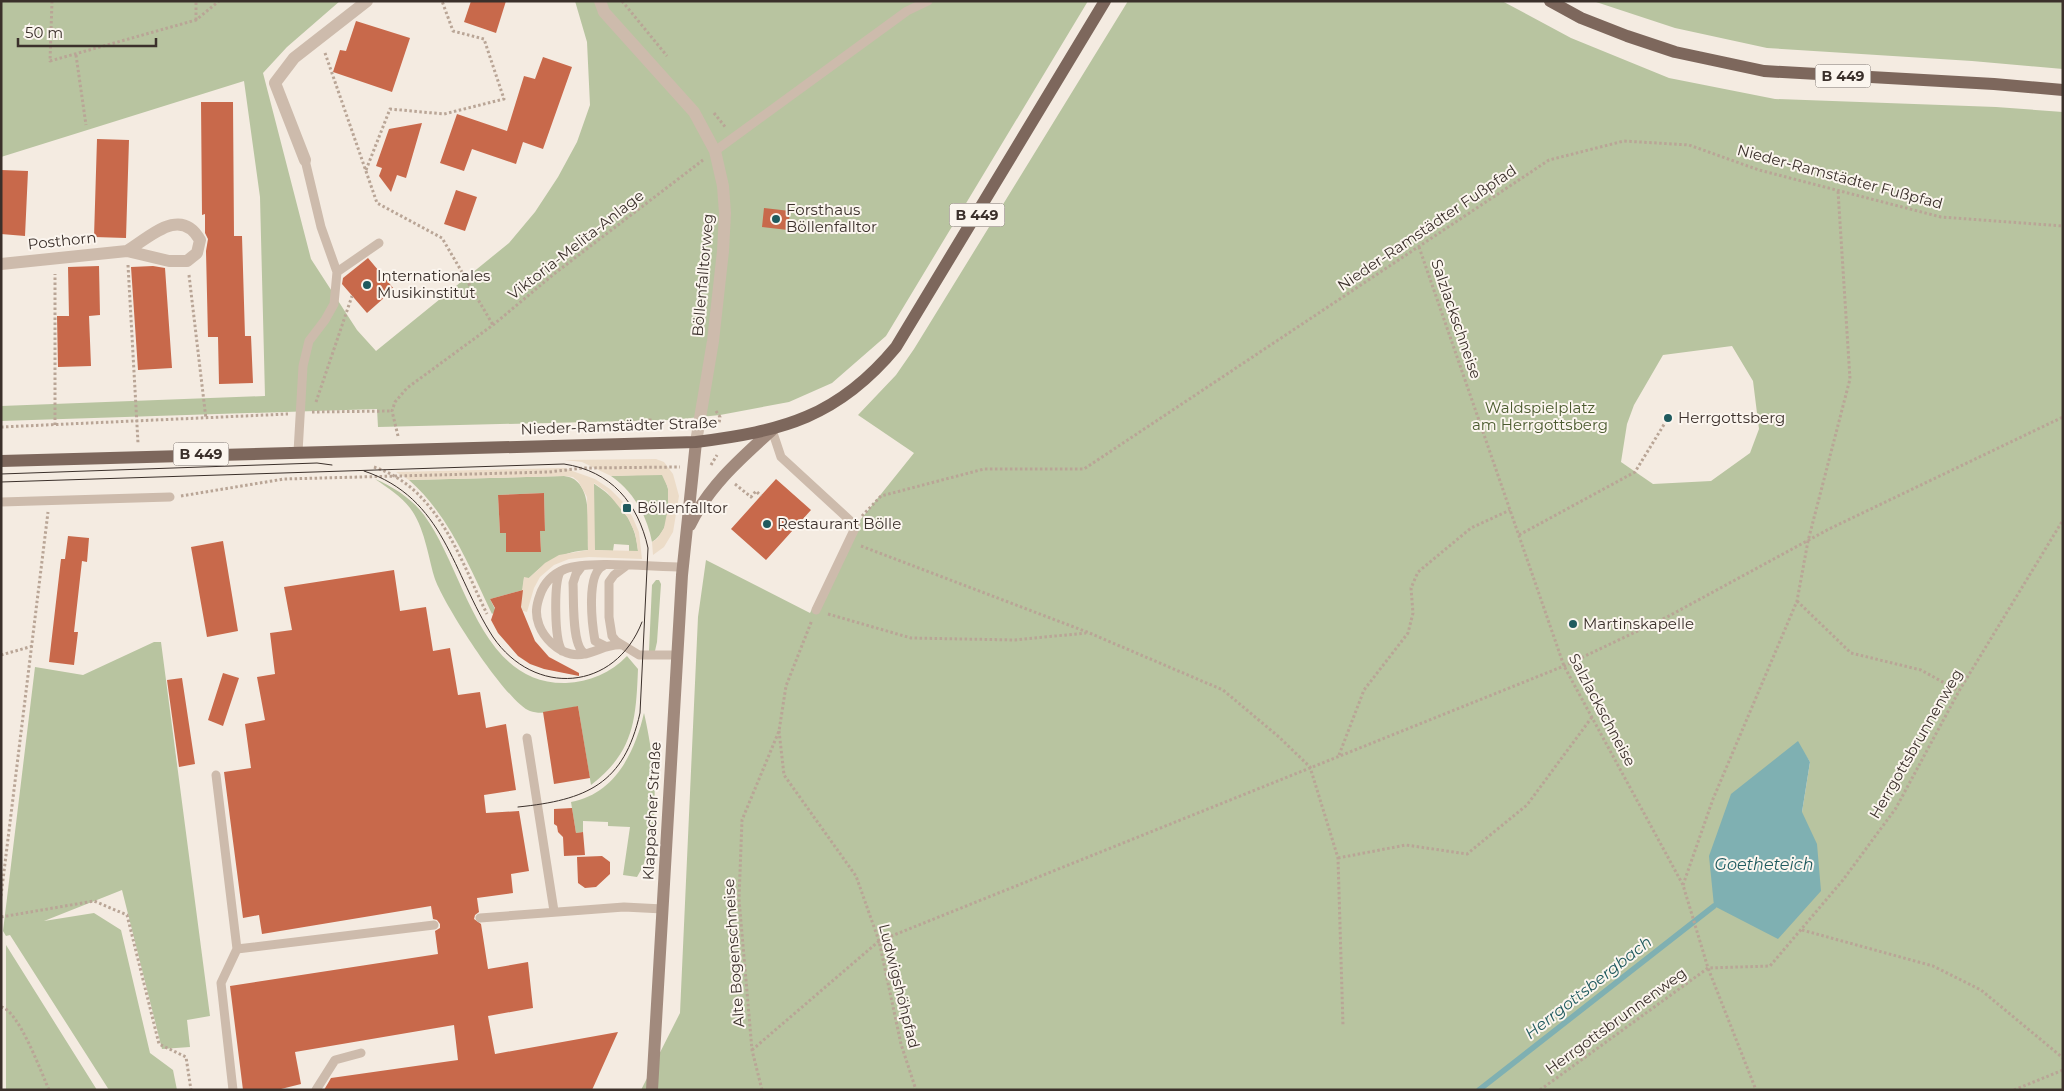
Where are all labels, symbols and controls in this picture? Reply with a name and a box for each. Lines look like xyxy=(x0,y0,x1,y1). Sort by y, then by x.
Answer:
scale bar xyxy=(18,15,155,47)
text: 50 m xyxy=(25,23,63,42)
road number: B 449 xyxy=(1816,64,1870,88)
street label: Nieder-Ramstädter Fußpfad xyxy=(1735,140,1945,213)
street label: Nieder-Ramstädter Fußpfad xyxy=(1334,160,1520,295)
street label: Viktoria-Melita-Anlage xyxy=(504,186,648,304)
place label: Forsthaus Böllenfalltor xyxy=(786,200,877,236)
road number: B 449 xyxy=(950,204,1004,226)
street label: Böllenfalltorweg xyxy=(688,213,717,337)
marker: Forsthaus Böllenfalltor xyxy=(770,213,782,225)
street label: Posthorn xyxy=(27,227,97,254)
street label: Salzlackschneise xyxy=(1427,257,1486,381)
place label: Internationales Musikinstitut xyxy=(377,266,490,302)
marker: Internationales Musikinstitut xyxy=(361,279,373,291)
park label: Waldspielplatz am Herrgottsberg xyxy=(1472,398,1608,434)
place label: Herrgottsberg xyxy=(1678,408,1785,427)
marker: Herrgottsberg xyxy=(1662,412,1674,424)
street label: Nieder-Ramstädter Straße xyxy=(520,413,718,438)
road number: B 449 xyxy=(174,442,228,466)
place label: Böllenfalltor xyxy=(637,498,728,517)
marker: Böllenfalltor xyxy=(621,502,633,514)
place label: Restaurant Bölle xyxy=(777,514,901,533)
marker: Restaurant Bölle xyxy=(761,518,773,530)
place label: Martinskapelle xyxy=(1583,614,1694,633)
marker: Martinskapelle xyxy=(1567,618,1579,630)
street label: Salzlackschneise xyxy=(1565,650,1640,769)
street label: Herrgottsbrunnenweg xyxy=(1865,665,1966,822)
street label: Klappacher Straße xyxy=(638,741,665,881)
water label: Goetheteich xyxy=(1715,855,1813,874)
street label: Alte Bogenschneise xyxy=(719,878,748,1028)
street label: Ludwigshöhpfad xyxy=(875,922,924,1050)
water label: Herrgottsbergbach xyxy=(1521,932,1656,1043)
street label: Herrgottsbrunnenweg xyxy=(1541,963,1690,1078)

